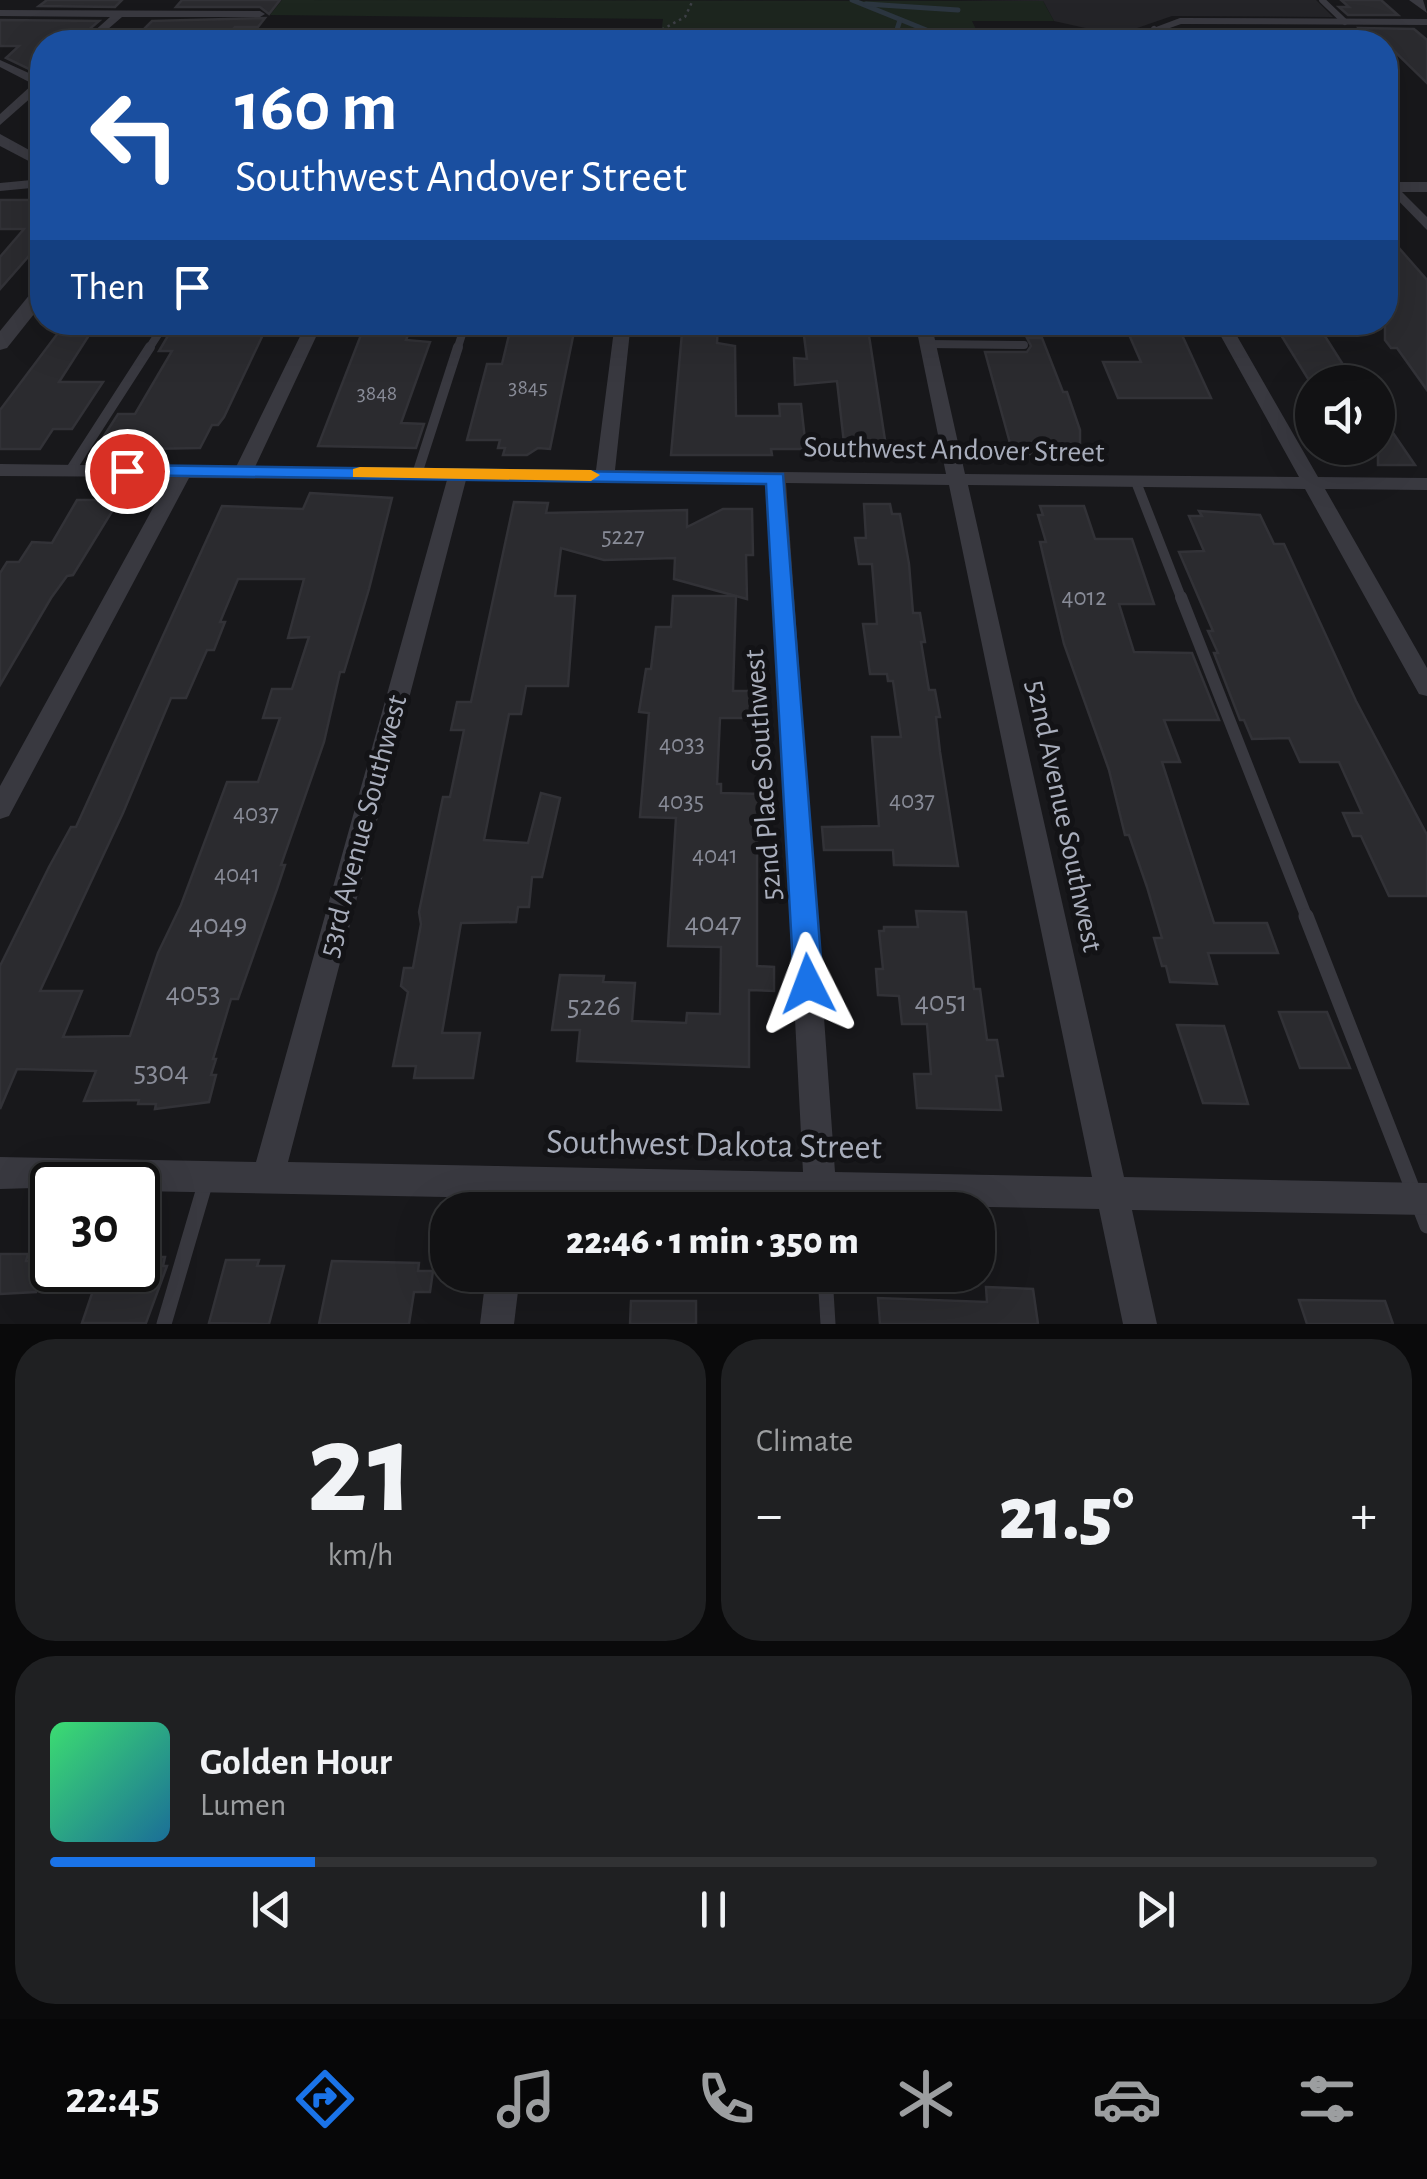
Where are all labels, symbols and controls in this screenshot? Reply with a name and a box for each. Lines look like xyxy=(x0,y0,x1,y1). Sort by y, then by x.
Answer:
icon: left xyxy=(70,70,200,200)
text: 160 m xyxy=(235,73,398,143)
text: Southwest Andover Street xyxy=(235,155,687,200)
icon: arrive xyxy=(165,260,220,315)
text: Then xyxy=(70,269,145,307)
map controls xyxy=(1295,365,1395,465)
button: sound xyxy=(1295,365,1395,465)
house number: 3845 xyxy=(508,376,548,398)
house number: 3848 xyxy=(357,382,397,404)
pin xyxy=(85,429,170,514)
street label: Southwest Andover Street xyxy=(803,432,1105,468)
icon: arrive xyxy=(100,444,155,499)
house number: 5227 xyxy=(601,524,645,549)
house number: 4012 xyxy=(1061,585,1107,610)
street label: 52nd Place Southwest xyxy=(739,648,787,902)
street label: 52nd Avenue Southwest xyxy=(1021,677,1108,955)
street label: 53rd Avenue Southwest xyxy=(314,691,413,960)
house number: 4033 xyxy=(659,732,705,757)
house number: 4037 xyxy=(889,788,935,813)
house number: 4035 xyxy=(658,789,704,814)
house number: 4037 xyxy=(233,801,279,826)
house number: 4041 xyxy=(692,843,738,868)
house number: 4041 xyxy=(214,862,260,887)
house number: 4047 xyxy=(684,908,742,938)
house number: 4049 xyxy=(189,910,247,940)
position arrow xyxy=(756,932,860,1036)
house number: 4053 xyxy=(165,978,221,1008)
house number: 4051 xyxy=(914,987,968,1017)
house number: 5226 xyxy=(567,991,621,1021)
house number: 5304 xyxy=(133,1057,189,1087)
street label: Southwest Dakota Street xyxy=(546,1125,882,1165)
speed limit sign: 30 xyxy=(30,1162,160,1292)
text: 22:46 · 1 min · 350 m xyxy=(566,1223,859,1261)
text: 21 xyxy=(306,1406,415,1536)
text: Climate xyxy=(756,1425,853,1457)
text: 21.5° xyxy=(999,1478,1134,1553)
text: − xyxy=(756,1488,782,1543)
text: + xyxy=(1351,1488,1377,1543)
text: km/h xyxy=(327,1539,394,1571)
text: Golden Hour xyxy=(200,1744,392,1782)
text: Lumen xyxy=(200,1789,286,1821)
icon: previous xyxy=(244,1882,299,1937)
icon: pause xyxy=(686,1882,741,1937)
icon: next xyxy=(1128,1882,1183,1937)
icon: directions xyxy=(290,2064,360,2134)
icon: music xyxy=(491,2064,561,2134)
icon: phone xyxy=(691,2064,761,2134)
icon: climate xyxy=(891,2064,961,2134)
icon: car xyxy=(1092,2064,1162,2134)
icon: filters xyxy=(1292,2064,1362,2134)
text: 22:45 xyxy=(65,2076,160,2121)

